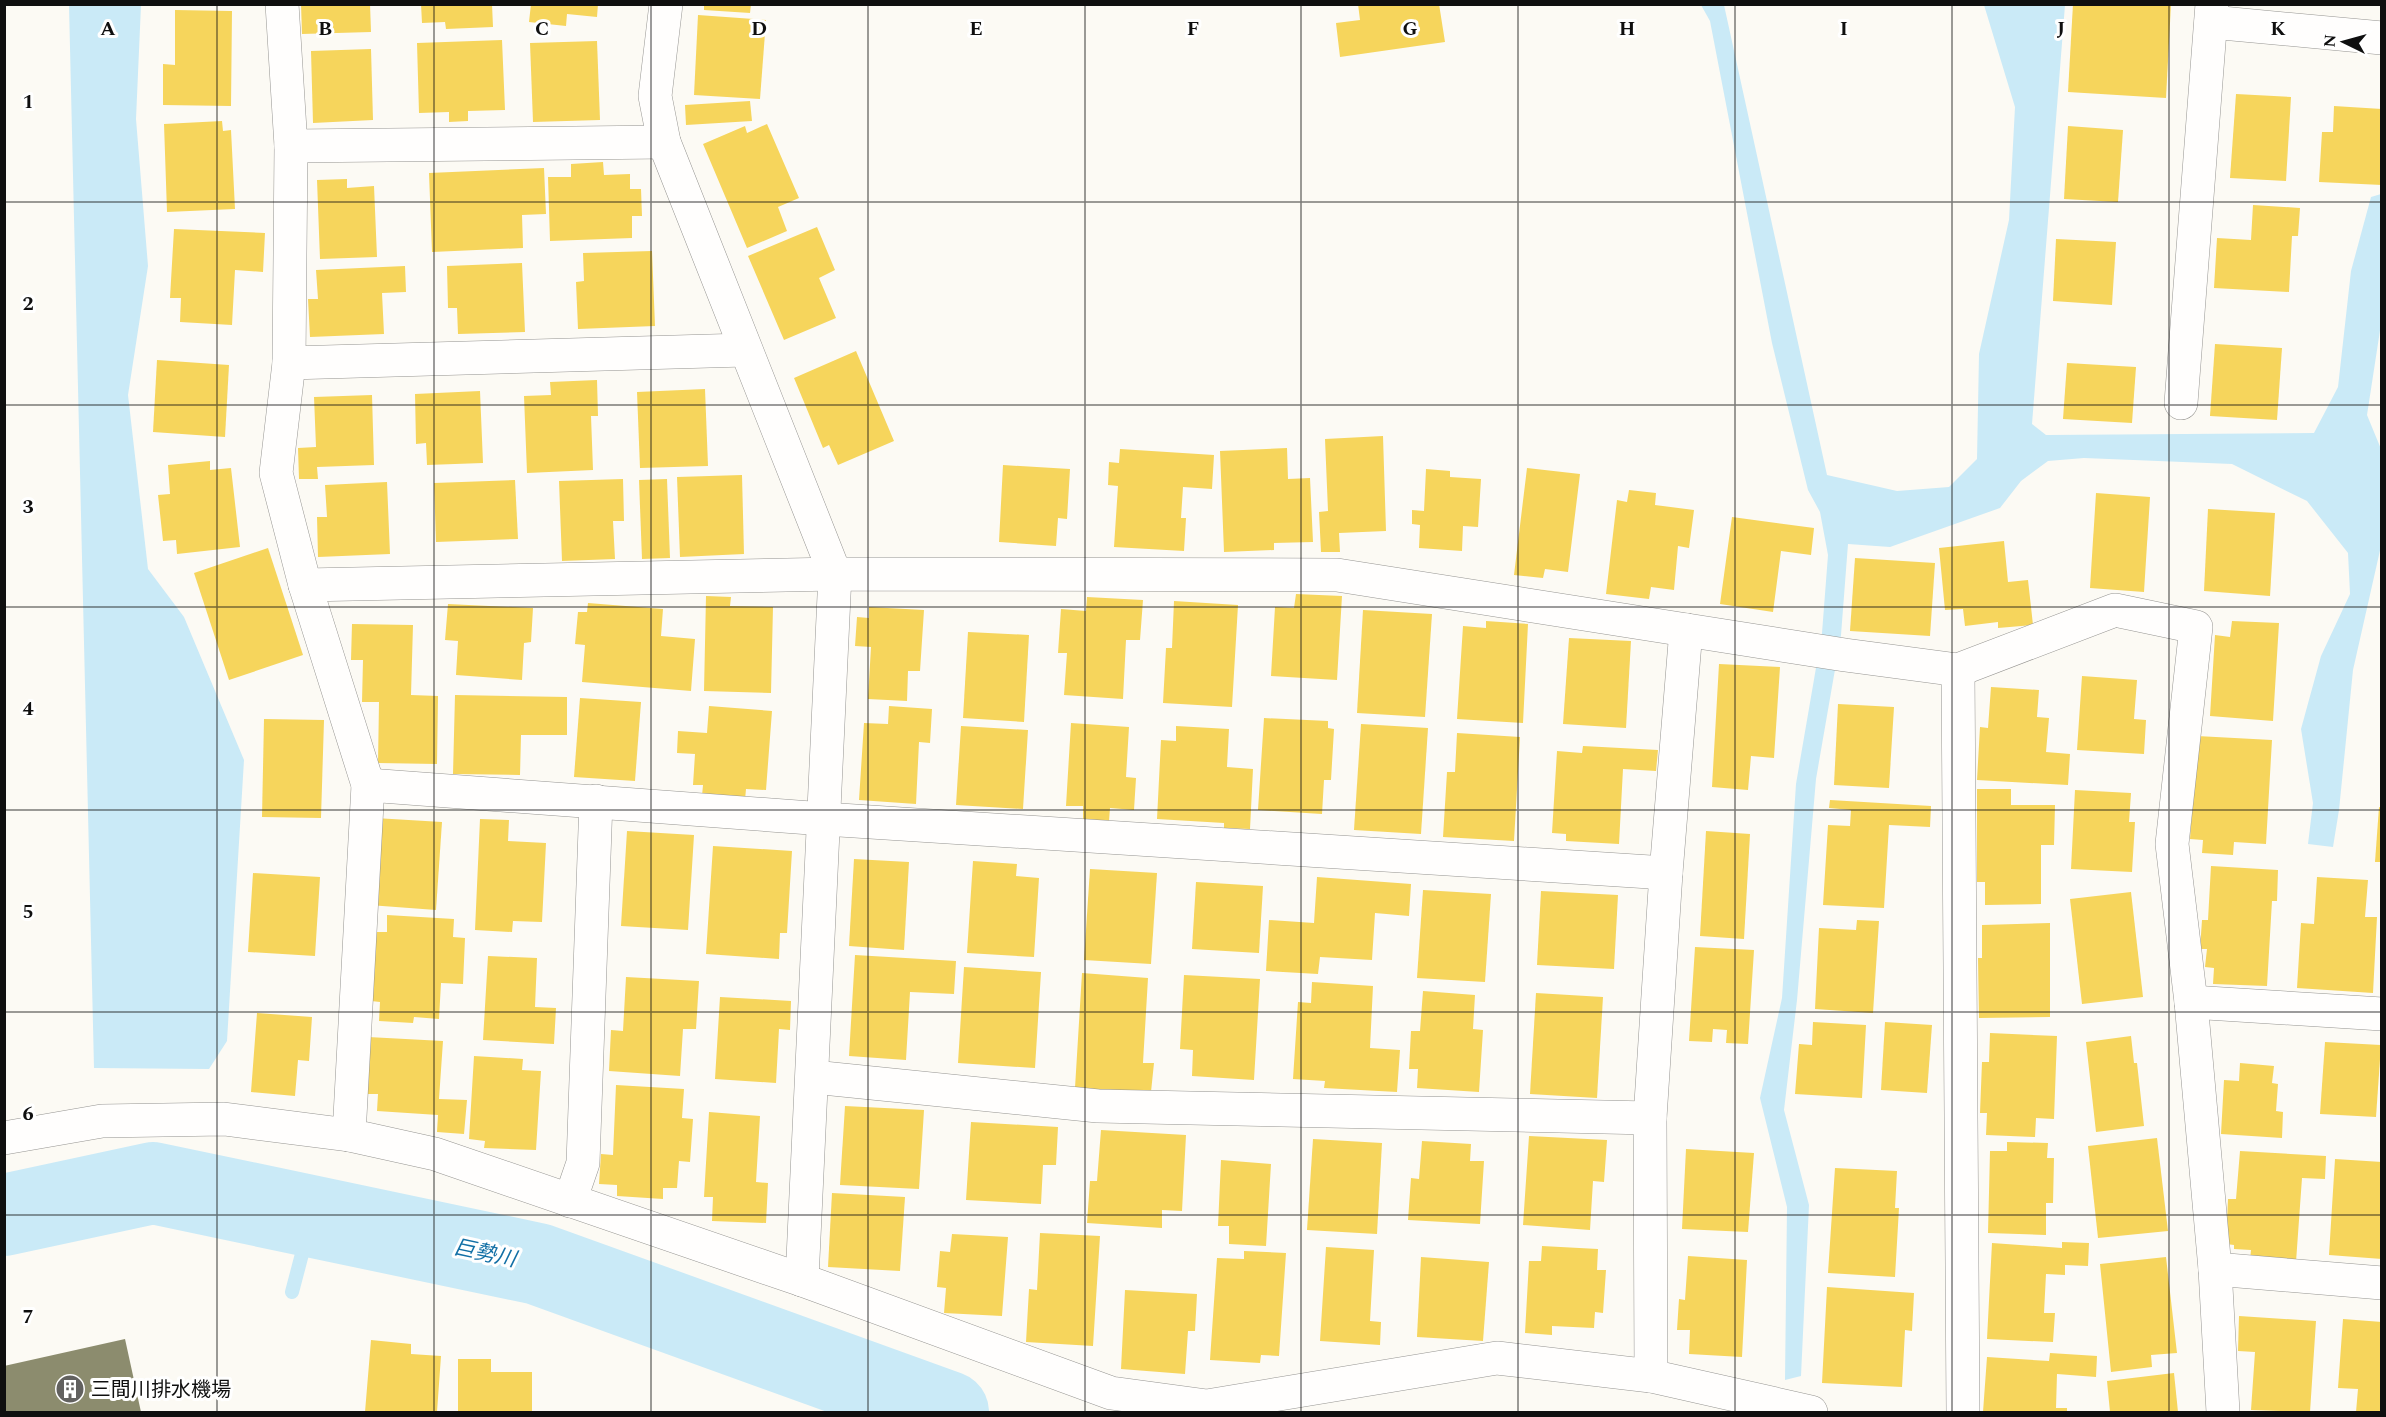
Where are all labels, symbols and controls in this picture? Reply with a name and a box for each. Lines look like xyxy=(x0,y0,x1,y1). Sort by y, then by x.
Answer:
north arrow xyxy=(2314,12,2374,72)
text: A xyxy=(100,14,116,44)
text: B xyxy=(318,14,332,44)
text: C xyxy=(535,14,549,44)
text: D xyxy=(751,14,767,44)
text: E xyxy=(969,14,983,44)
text: F xyxy=(1187,14,1199,44)
text: G xyxy=(1402,14,1418,44)
text: H xyxy=(1619,14,1635,44)
text: I xyxy=(1840,14,1848,44)
text: J xyxy=(2057,14,2065,44)
text: K xyxy=(2270,14,2286,44)
text: N xyxy=(2318,33,2343,48)
text: 1 xyxy=(22,87,34,117)
text: 2 xyxy=(22,289,34,319)
text: 3 xyxy=(22,492,34,522)
text: 4 xyxy=(22,694,34,724)
text: 5 xyxy=(22,897,34,927)
text: 6 xyxy=(22,1099,34,1129)
water label: 巨勢川 xyxy=(451,1232,521,1277)
text: 7 xyxy=(22,1302,34,1332)
building icon: 三間川排水機場 xyxy=(54,1373,86,1405)
place label: 三間川排水機場 xyxy=(91,1375,231,1405)

